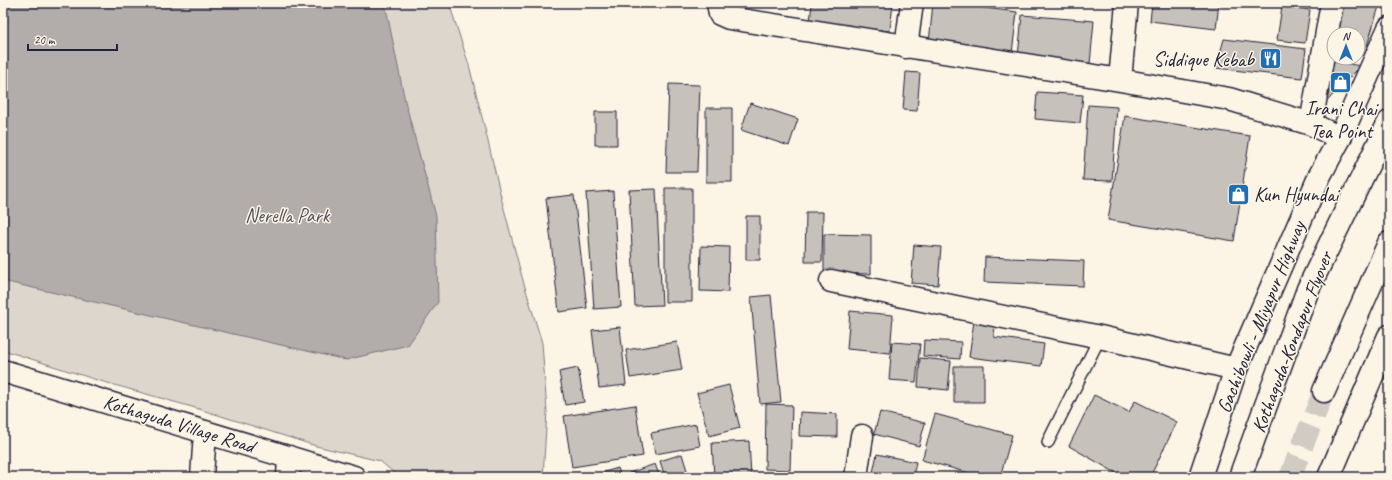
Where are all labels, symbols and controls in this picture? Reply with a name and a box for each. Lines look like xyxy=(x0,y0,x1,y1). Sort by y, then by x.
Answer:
scale bar xyxy=(28,26,117,52)
north arrow xyxy=(1326,26,1366,66)
text: N xyxy=(1343,29,1352,43)
text: 20 m xyxy=(34,32,56,48)
restaurant icon: Siddique Kebab xyxy=(1257,46,1283,72)
place label: Siddique Kebab xyxy=(1153,47,1255,72)
shop icon: Irani Chai Tea Point xyxy=(1328,69,1354,95)
place label: Irani Chai Tea Point xyxy=(1305,96,1379,144)
shop icon: Kun Hyundai xyxy=(1225,181,1251,207)
place label: Kun Hyundai xyxy=(1254,182,1341,207)
park label: Nerella Park xyxy=(245,203,331,228)
street label: Gachibowli - Miyapur Highway xyxy=(1211,215,1312,417)
street label: Kothaguda-Kondapur Flyover xyxy=(1246,246,1339,436)
street label: Kothaguda Village Road xyxy=(101,389,260,460)

